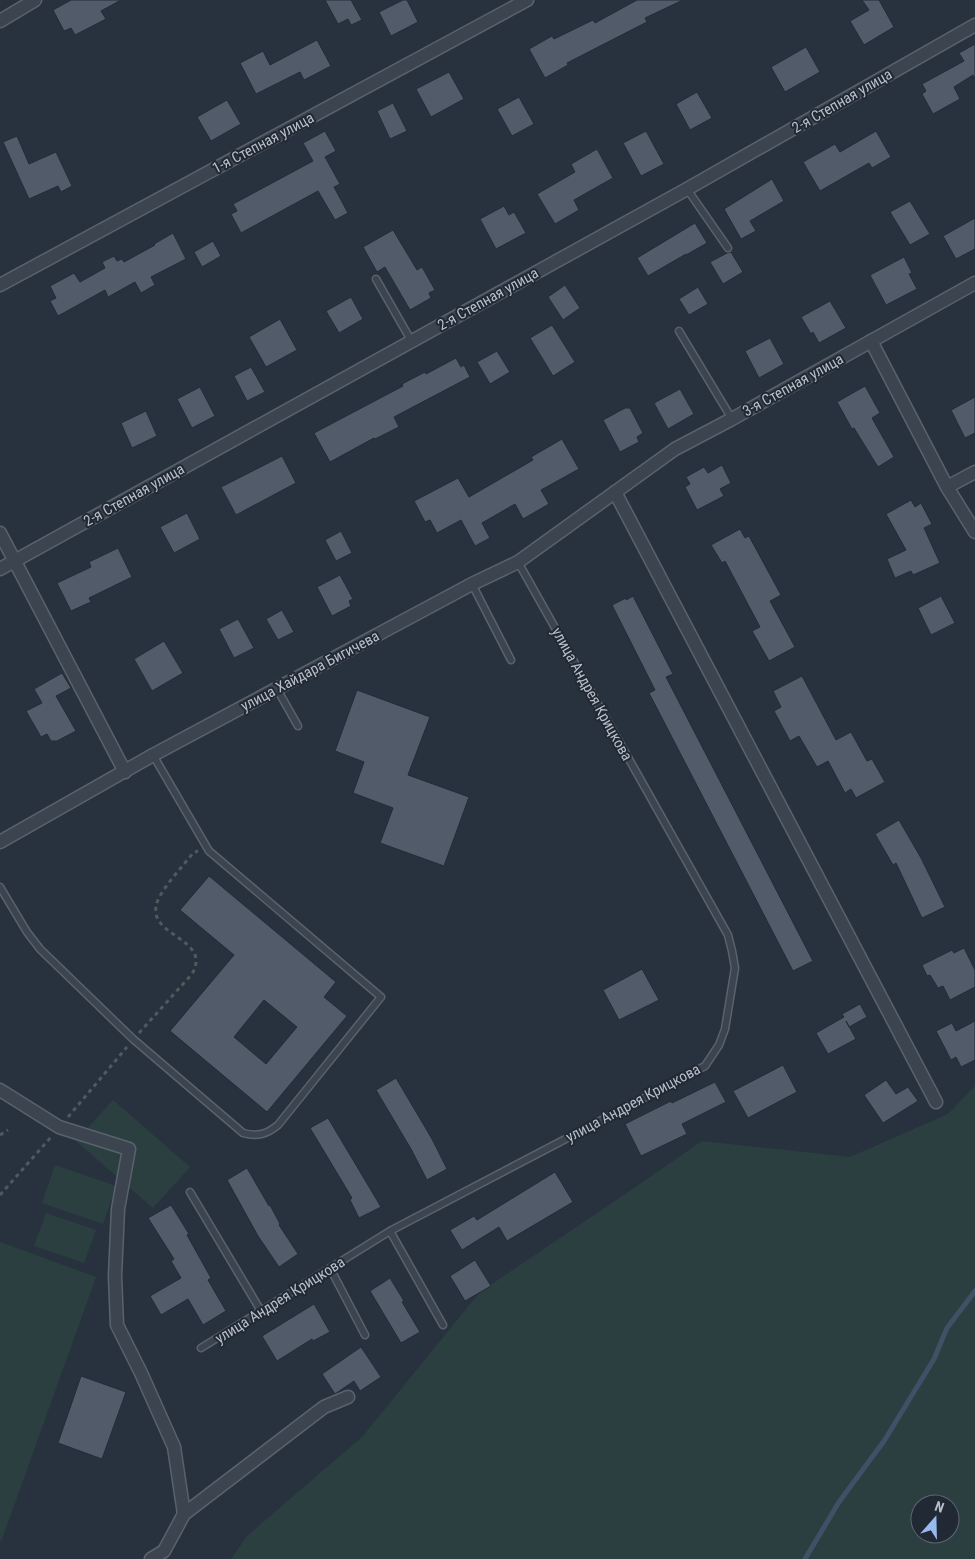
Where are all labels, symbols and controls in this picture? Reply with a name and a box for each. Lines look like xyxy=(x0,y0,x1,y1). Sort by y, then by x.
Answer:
street label: 2-я Степная улица xyxy=(789,65,895,137)
street label: 1-я Степная улица xyxy=(209,109,317,177)
street label: 2-я Степная улица xyxy=(434,264,542,334)
street label: 3-я Степная улица xyxy=(739,350,847,420)
street label: 2-я Степная улица xyxy=(80,460,188,530)
street label: улица Андрея Крицкова xyxy=(548,624,636,764)
street label: улица Хайдара Бигичева xyxy=(238,627,382,715)
street label: улица Андрея Крицкова xyxy=(563,1060,703,1146)
street label: улица Андрея Крицкова xyxy=(212,1253,348,1347)
north arrow xyxy=(910,1494,960,1544)
text: N xyxy=(933,1498,946,1516)

